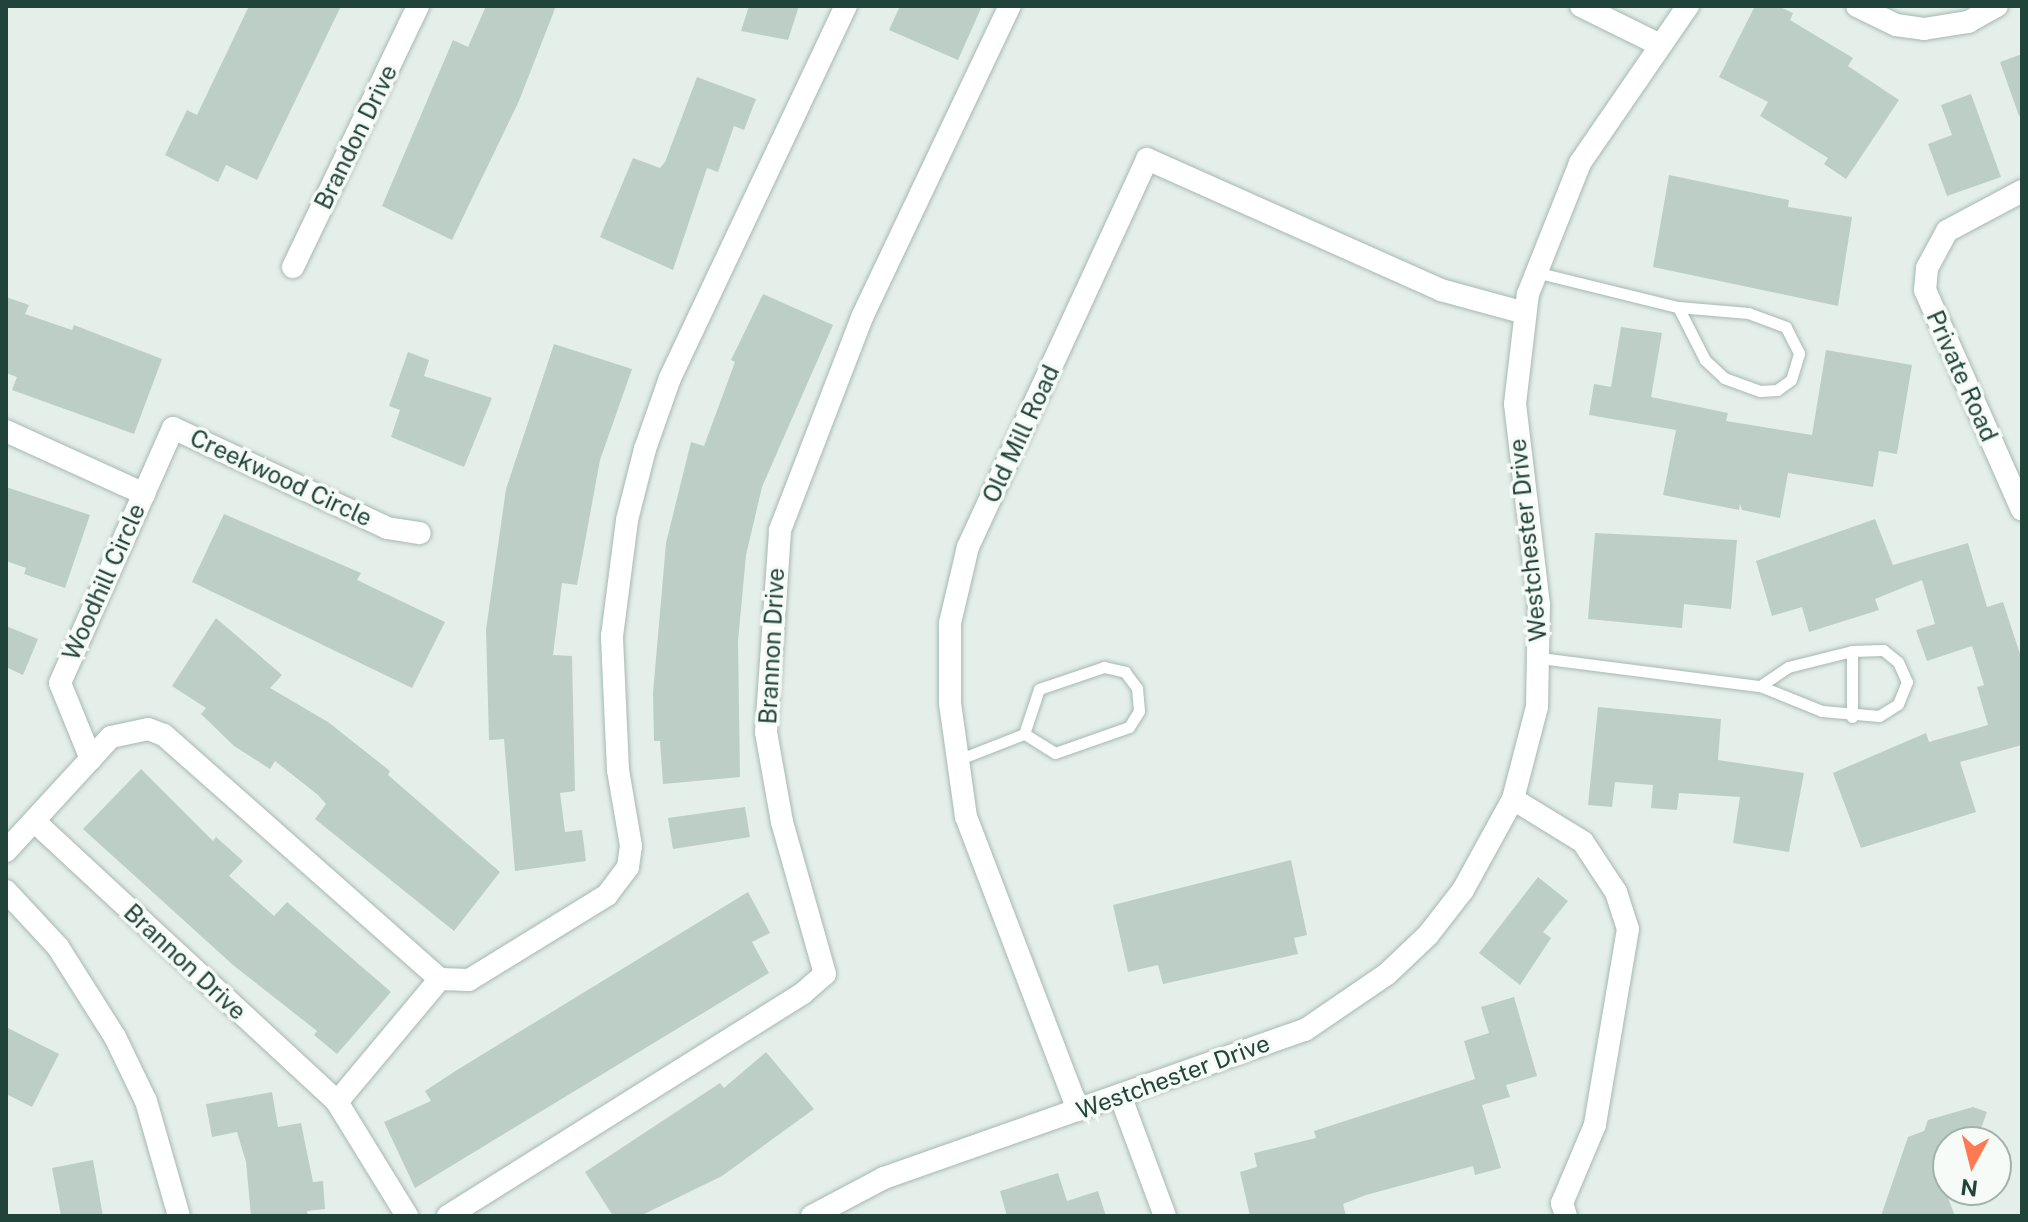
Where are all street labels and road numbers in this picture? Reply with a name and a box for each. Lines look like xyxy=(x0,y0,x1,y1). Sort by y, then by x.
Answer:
street label: Brandon Drive xyxy=(309,60,403,214)
street label: Private Road xyxy=(1920,306,2004,446)
street label: Old Mill Road xyxy=(977,361,1065,507)
street label: Creekwood Circle xyxy=(185,423,377,533)
street label: Westchester Drive xyxy=(1503,437,1553,643)
street label: Woodhill Circle xyxy=(57,499,151,665)
street label: Brannon Drive xyxy=(754,567,790,725)
street label: Brannon Drive xyxy=(118,898,252,1026)
street label: Westchester Drive xyxy=(1072,1029,1274,1125)

